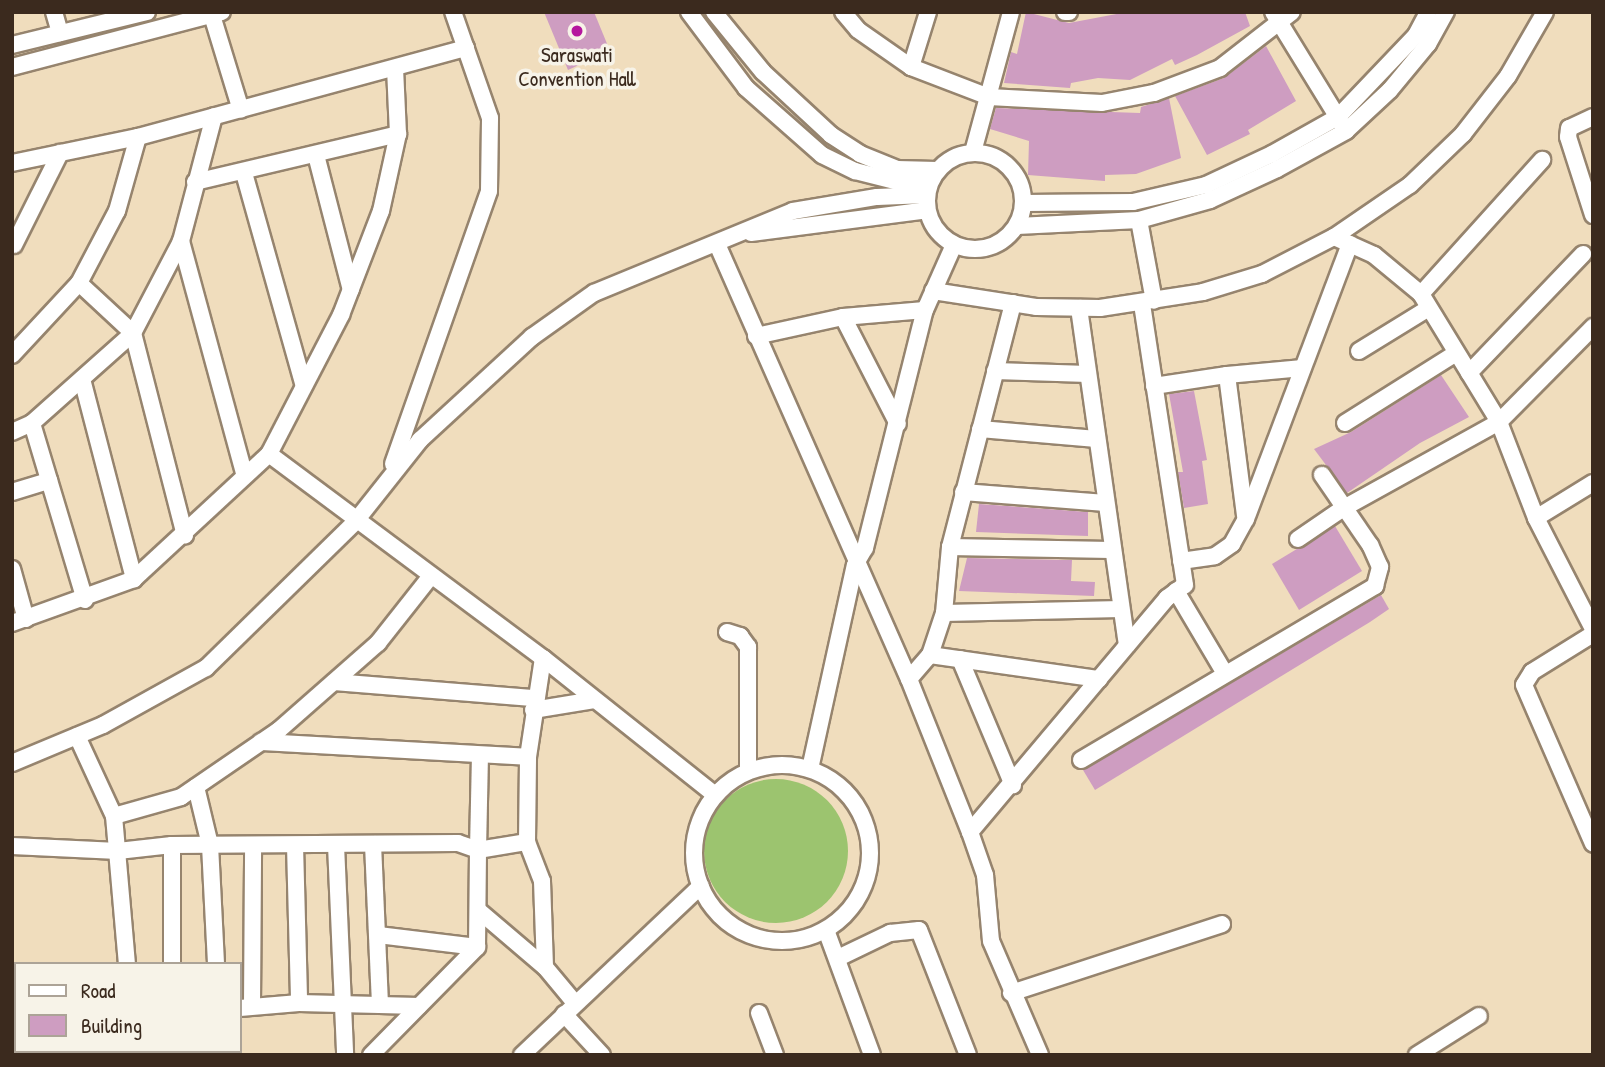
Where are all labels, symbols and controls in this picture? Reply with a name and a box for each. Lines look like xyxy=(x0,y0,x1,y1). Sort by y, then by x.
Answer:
marker: Saraswati Convention Hall xyxy=(569,23,585,39)
place label: Saraswati Convention Hall xyxy=(518,42,636,92)
legend xyxy=(14,962,242,1053)
text: Road xyxy=(81,976,115,1005)
text: Building xyxy=(81,1011,142,1040)

